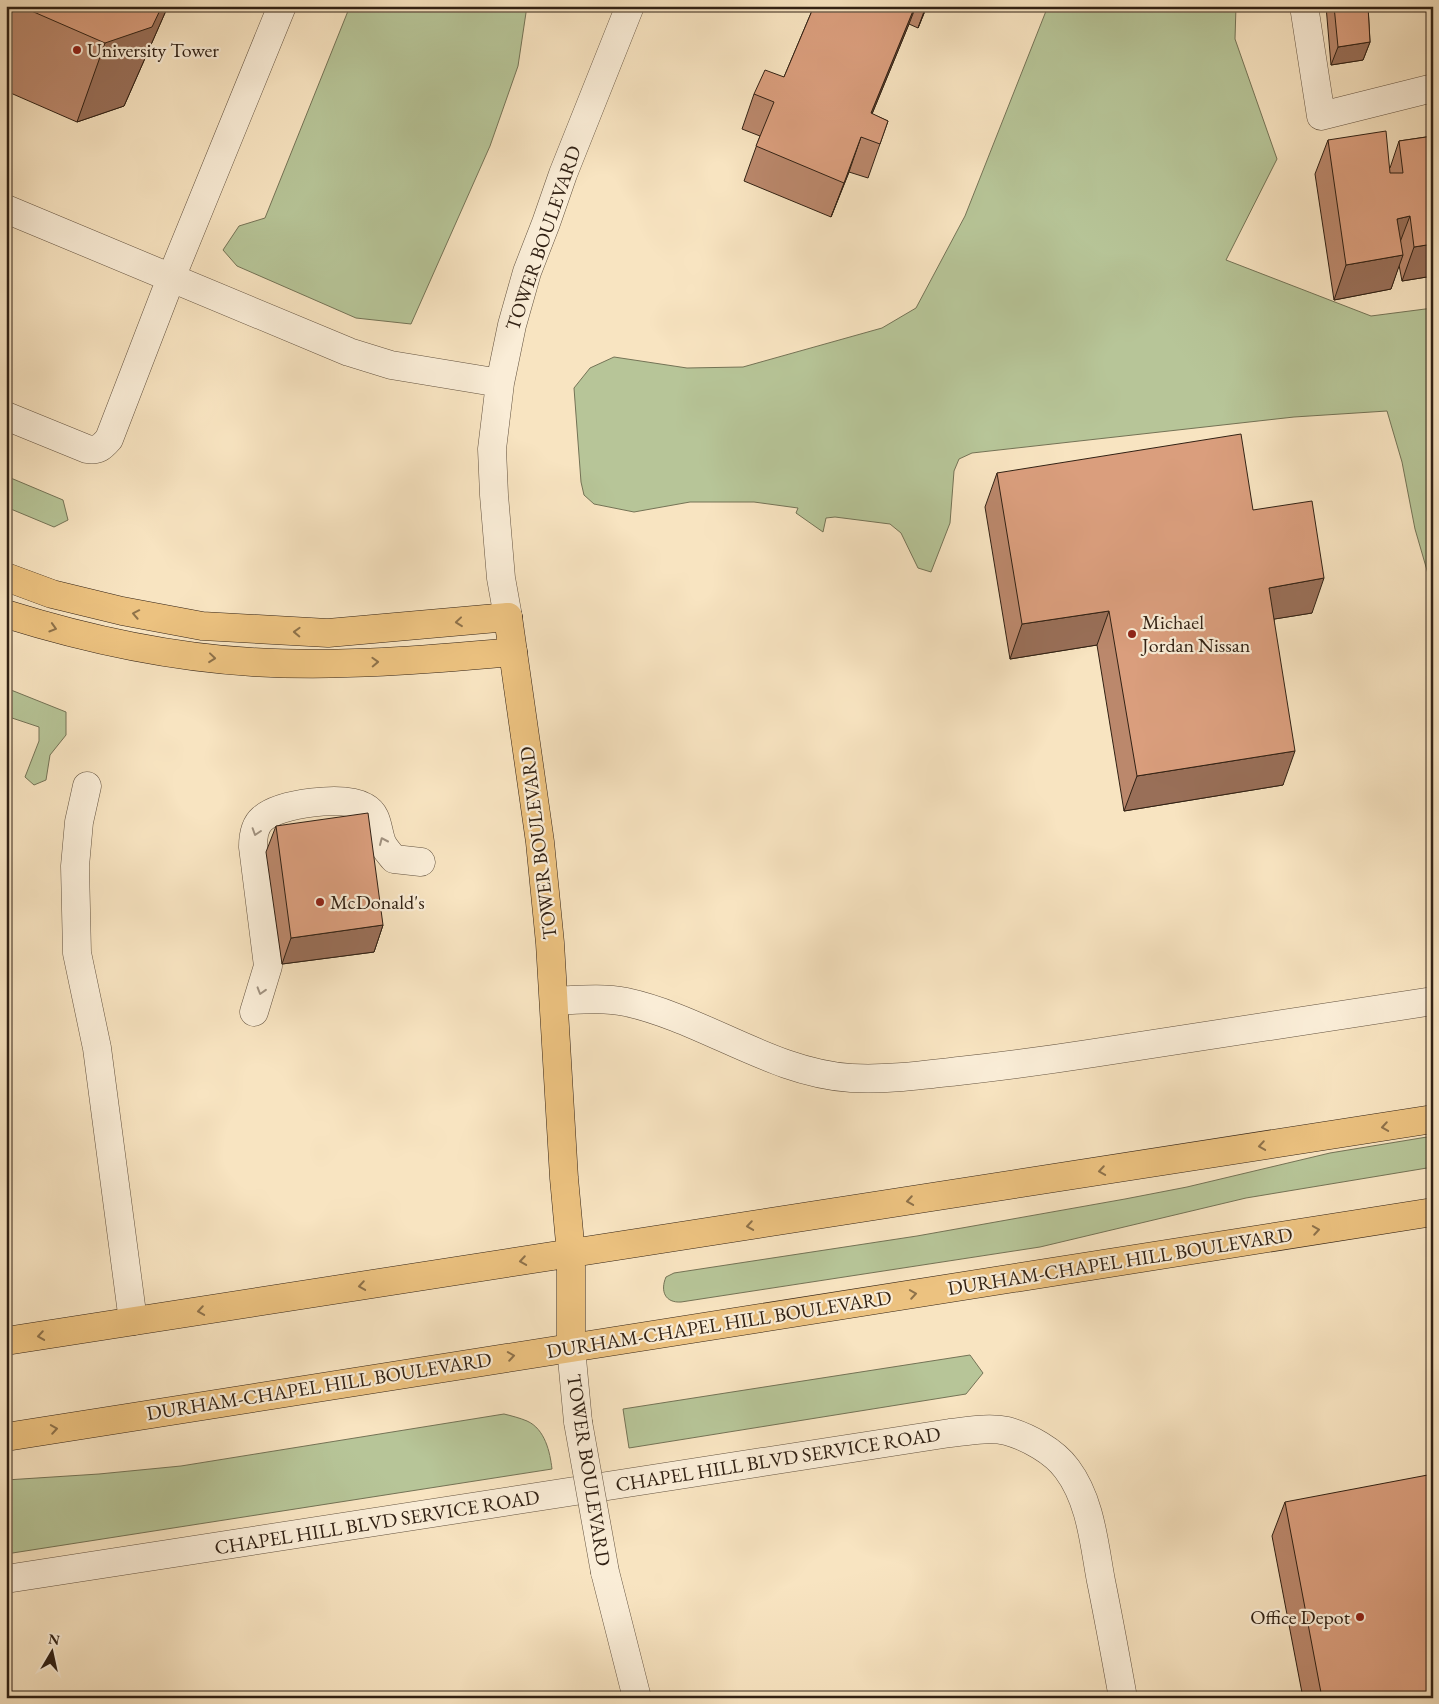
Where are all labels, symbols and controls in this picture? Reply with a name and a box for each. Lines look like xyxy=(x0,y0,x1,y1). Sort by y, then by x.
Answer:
place label: University Tower xyxy=(87,37,219,63)
marker: University Tower xyxy=(71,44,83,56)
street label: TOWER BOULEVARD xyxy=(499,142,587,334)
one-way arrow xyxy=(131,609,140,619)
place label: Michael Jordan Nissan xyxy=(1140,609,1251,658)
one-way arrow xyxy=(455,616,463,627)
one-way arrow xyxy=(48,623,57,633)
one-way arrow xyxy=(293,627,300,637)
marker: Michael Jordan Nissan xyxy=(1126,628,1138,640)
one-way arrow xyxy=(209,652,217,663)
one-way arrow xyxy=(371,657,379,668)
street label: TOWER BOULEVARD xyxy=(513,745,563,941)
one-way arrow xyxy=(251,827,261,836)
one-way arrow xyxy=(379,837,389,846)
place label: McDonald's xyxy=(330,889,425,915)
marker: McDonald's xyxy=(314,896,326,908)
one-way arrow xyxy=(256,987,266,995)
one-way arrow xyxy=(1380,1121,1388,1132)
one-way arrow xyxy=(1258,1141,1267,1151)
one-way arrow xyxy=(1097,1166,1106,1176)
one-way arrow xyxy=(906,1195,914,1206)
one-way arrow xyxy=(745,1221,754,1231)
street label: DURHAM-CHAPEL HILL BOULEVARD xyxy=(946,1221,1294,1301)
one-way arrow xyxy=(1311,1226,1320,1236)
one-way arrow xyxy=(518,1256,527,1266)
one-way arrow xyxy=(358,1281,366,1291)
street label: DURHAM-CHAPEL HILL BOULEVARD xyxy=(545,1284,893,1364)
one-way arrow xyxy=(909,1289,917,1299)
one-way arrow xyxy=(197,1305,205,1316)
one-way arrow xyxy=(37,1330,45,1341)
street label: DURHAM-CHAPEL HILL BOULEVARD xyxy=(145,1346,493,1426)
one-way arrow xyxy=(506,1352,515,1362)
street label: TOWER BOULEVARD xyxy=(561,1372,617,1568)
street label: CHAPEL HILL BLVD SERVICE ROAD xyxy=(614,1420,942,1498)
one-way arrow xyxy=(50,1424,59,1434)
street label: CHAPEL HILL BLVD SERVICE ROAD xyxy=(213,1483,541,1561)
place label: Office Depot xyxy=(1250,1604,1351,1630)
marker: Office Depot xyxy=(1354,1611,1366,1623)
north arrow xyxy=(28,1626,78,1676)
text: N xyxy=(47,1629,62,1649)

